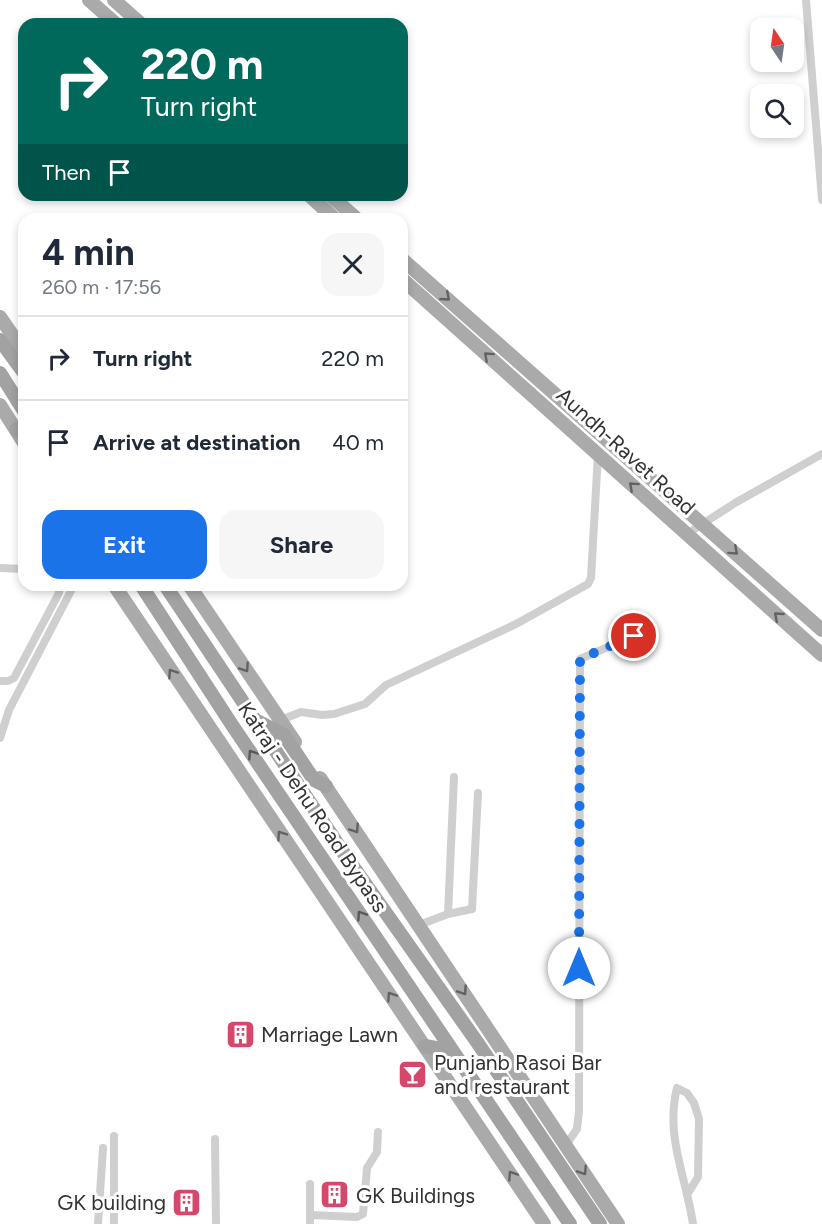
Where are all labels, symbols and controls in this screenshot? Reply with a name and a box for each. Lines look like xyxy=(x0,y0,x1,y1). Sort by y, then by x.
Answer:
north arrow xyxy=(750,18,804,72)
map controls xyxy=(750,18,804,138)
text: 220 m xyxy=(141,39,263,90)
icon: right xyxy=(42,42,120,120)
button: search xyxy=(750,84,804,138)
text: Turn right xyxy=(141,90,257,123)
icon: arrive xyxy=(103,156,136,189)
text: Then xyxy=(42,159,91,186)
text: 4 min xyxy=(42,231,135,274)
button: close xyxy=(321,233,384,296)
text: 260 m · 17:56 xyxy=(42,275,161,299)
one-way arrow xyxy=(439,290,450,301)
icon: right xyxy=(42,342,75,375)
text: Turn right xyxy=(93,345,192,372)
text: 220 m xyxy=(321,345,384,372)
one-way arrow xyxy=(484,352,495,363)
street label: Aundh-Ravet Road xyxy=(552,382,700,520)
icon: arrive xyxy=(42,426,75,459)
text: Arrive at destination xyxy=(93,429,301,456)
text: 40 m xyxy=(332,429,384,456)
one-way arrow xyxy=(629,482,640,493)
button: Exit xyxy=(42,510,207,579)
button: Share xyxy=(219,510,384,579)
one-way arrow xyxy=(727,544,738,555)
pin xyxy=(608,610,659,661)
one-way arrow xyxy=(774,612,785,623)
icon: arrive xyxy=(617,619,650,652)
one-way arrow xyxy=(238,661,249,672)
one-way arrow xyxy=(168,669,179,680)
street label: Katraj - Dehu Road Bypass xyxy=(233,697,393,917)
one-way arrow xyxy=(248,750,259,761)
one-way arrow xyxy=(348,823,359,834)
one-way arrow xyxy=(277,830,288,841)
one-way arrow xyxy=(357,911,368,922)
position arrow xyxy=(547,936,611,1000)
one-way arrow xyxy=(456,985,468,995)
one-way arrow xyxy=(387,992,398,1003)
building icon: Marriage Lawn xyxy=(224,1018,256,1050)
place label: Marriage Lawn xyxy=(261,1022,398,1047)
place label: Punjanb Rasoi Bar and restaurant xyxy=(434,1050,602,1099)
bar icon: Punjanb Rasoi Bar and restaurant xyxy=(397,1058,429,1090)
one-way arrow xyxy=(576,1164,587,1175)
one-way arrow xyxy=(508,1171,519,1182)
building icon: GK Buildings xyxy=(319,1179,351,1211)
place label: GK Buildings xyxy=(356,1183,475,1208)
building icon: GK building xyxy=(171,1186,203,1218)
place label: GK building xyxy=(57,1190,166,1215)

